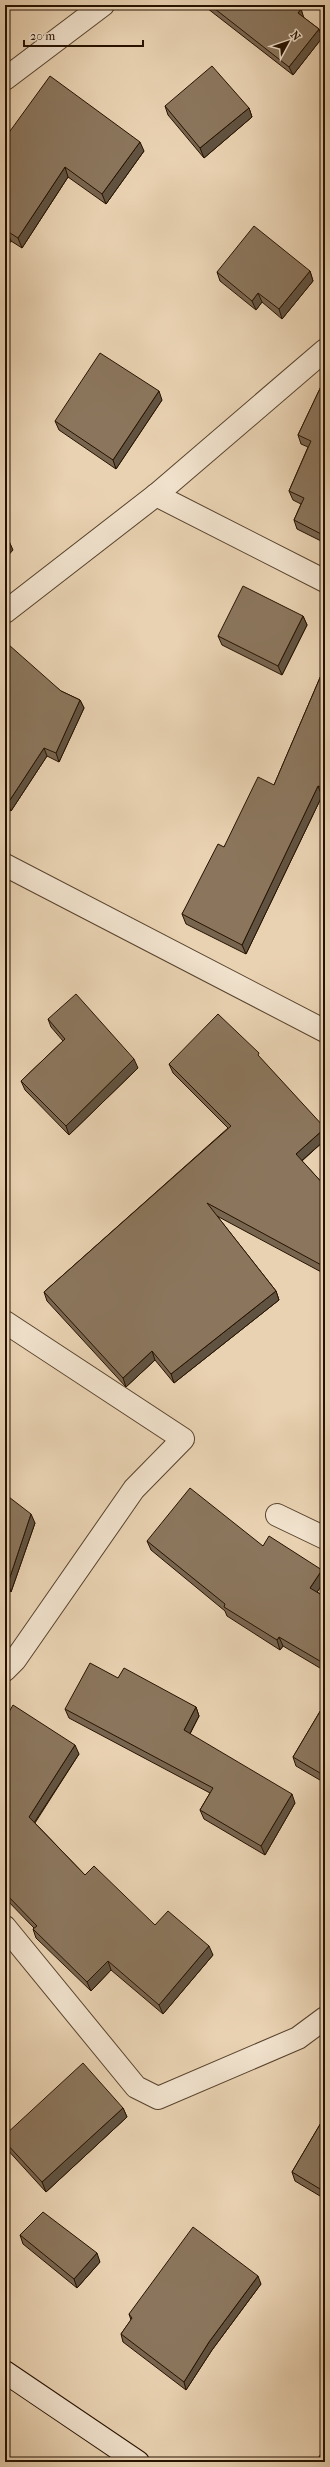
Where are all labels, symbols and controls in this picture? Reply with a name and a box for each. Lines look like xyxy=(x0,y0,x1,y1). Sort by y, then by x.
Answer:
scale bar xyxy=(24,22,143,48)
north arrow xyxy=(268,22,308,62)
text: 20 m xyxy=(30,29,55,43)
text: N xyxy=(288,29,303,44)

